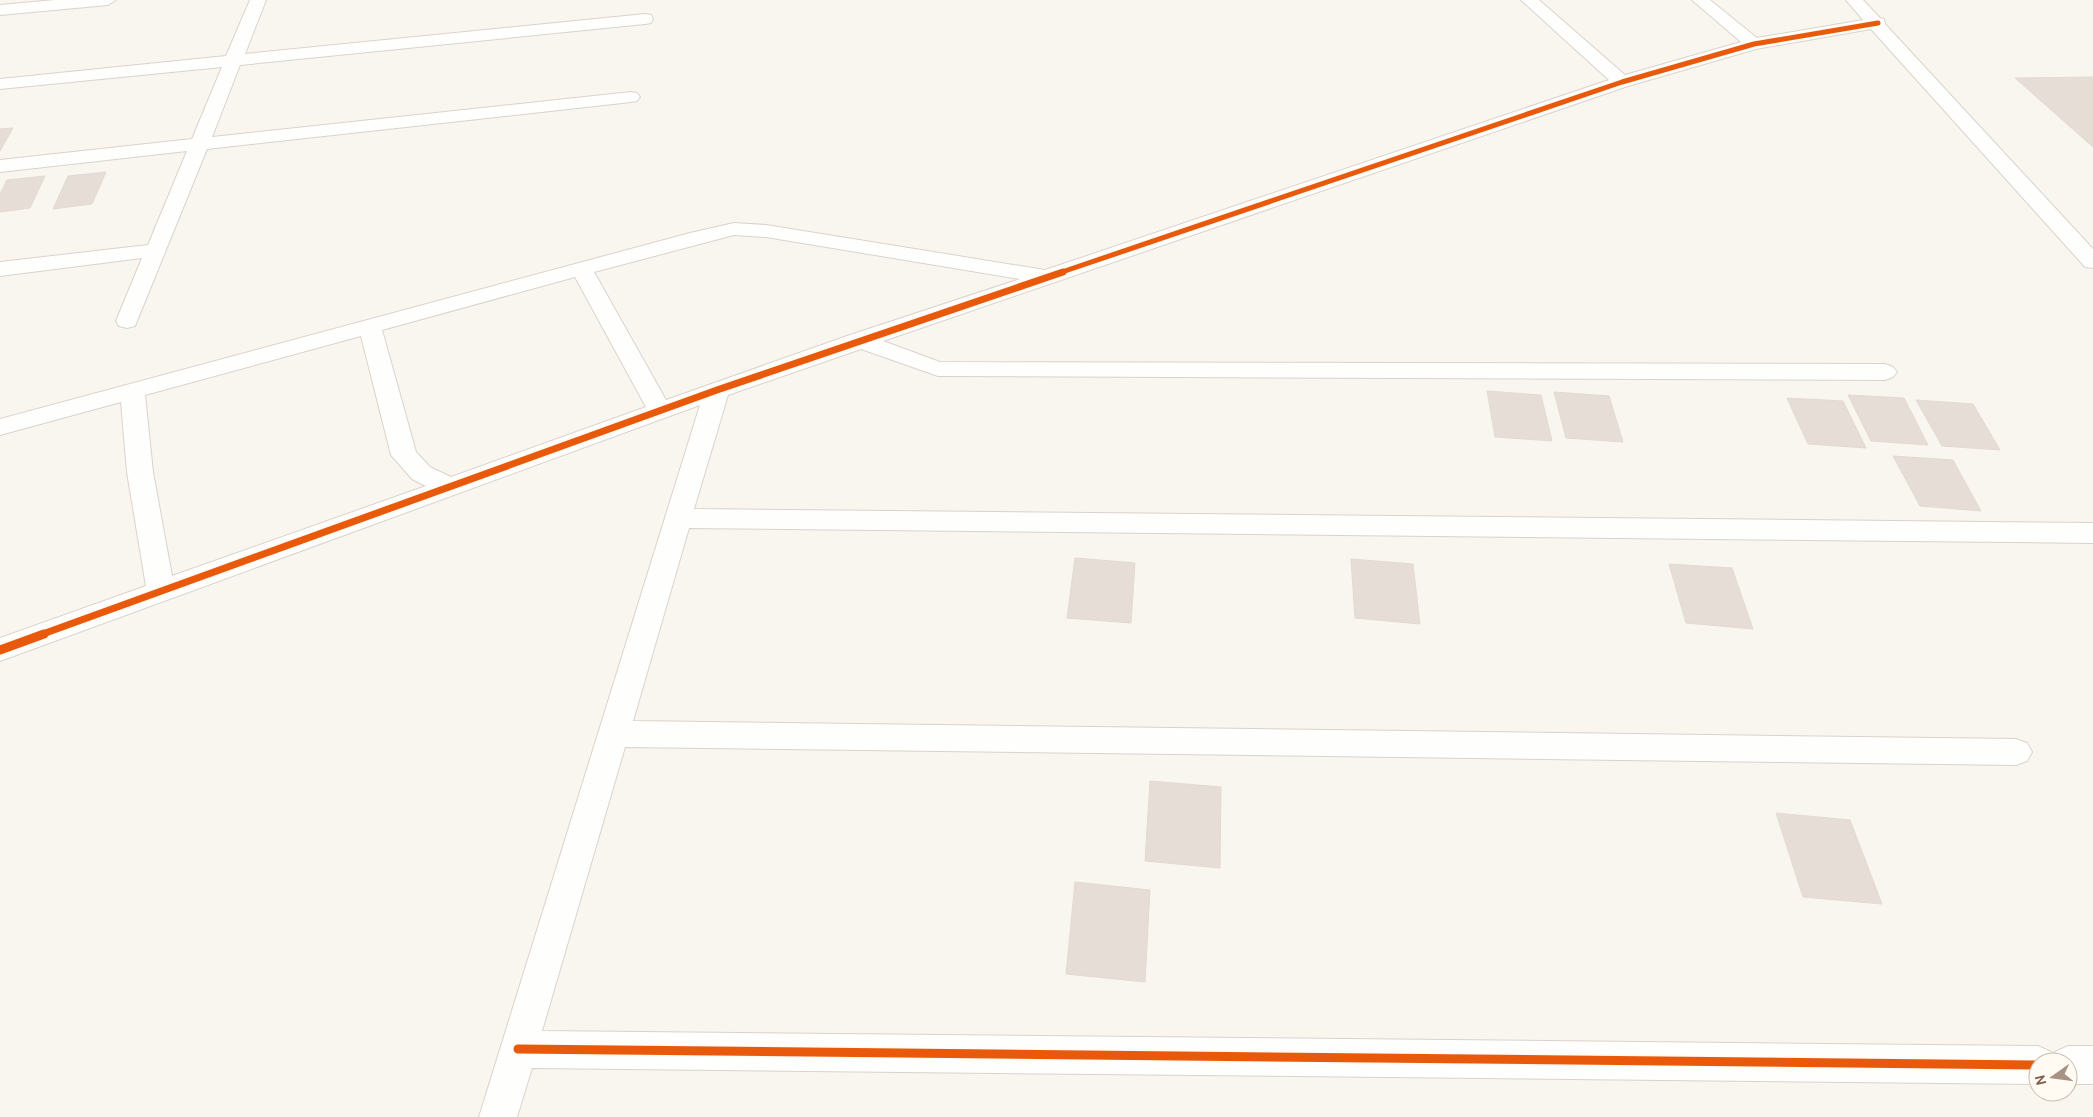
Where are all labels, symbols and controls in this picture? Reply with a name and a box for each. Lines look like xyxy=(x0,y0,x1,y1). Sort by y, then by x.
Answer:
north arrow xyxy=(2028,1052,2078,1102)
text: N xyxy=(2030,1073,2050,1087)

